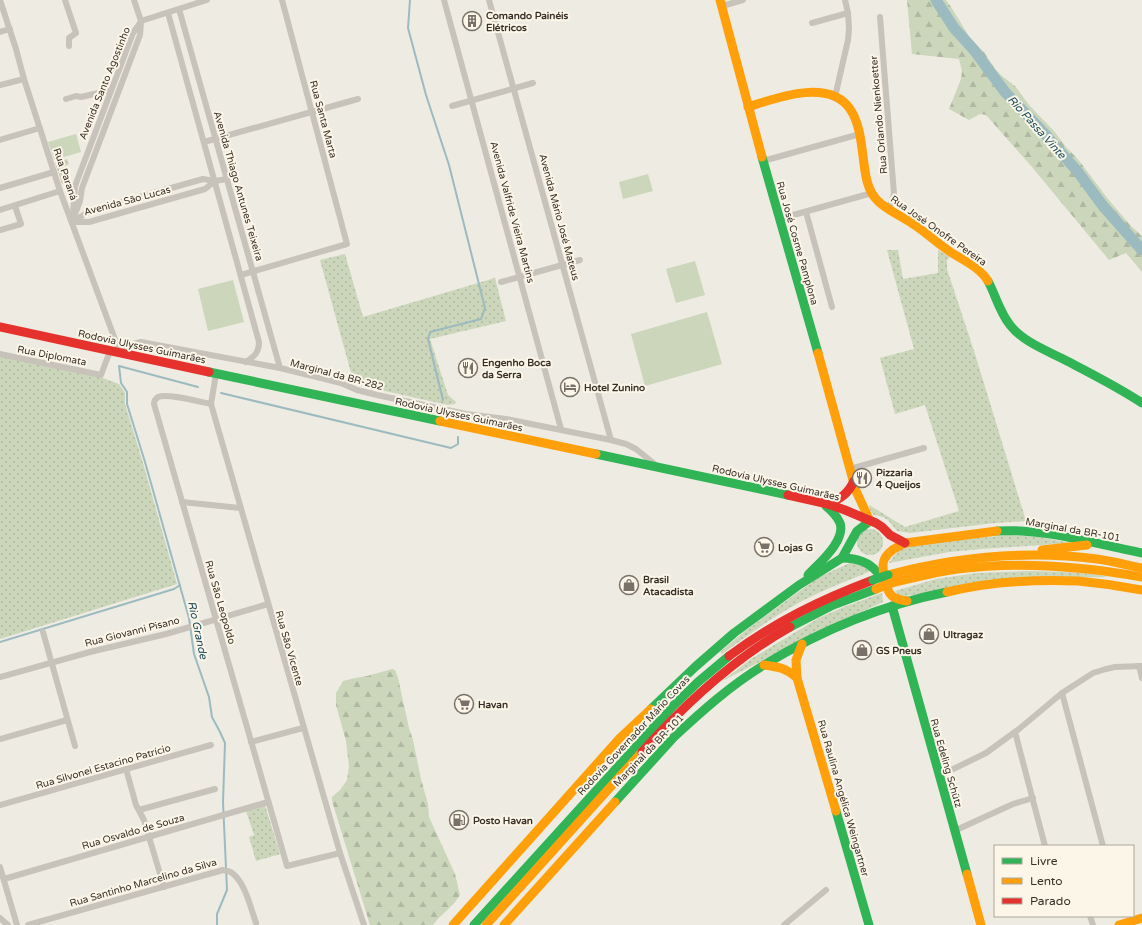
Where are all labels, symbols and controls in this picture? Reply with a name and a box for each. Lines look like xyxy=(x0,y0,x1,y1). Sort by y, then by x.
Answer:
building icon: Comando Painéis Elétricos xyxy=(461,10,483,32)
place label: Comando Painéis Elétricos xyxy=(486,10,569,34)
street label: Avenida Santo Agostinho xyxy=(77,25,133,141)
street label: Rua Orlando Nienkoetter xyxy=(868,55,890,175)
street label: Rua Santa Marta xyxy=(307,79,339,159)
water label: Rio Passa Vinte xyxy=(1005,93,1069,162)
street label: Avenida Thiago Antunes Teixeira xyxy=(211,110,265,263)
street label: Avenida Valfride Vieira Martins xyxy=(487,140,537,285)
street label: Rua Paraná xyxy=(50,147,80,202)
street label: Avenida Mário José Mateus xyxy=(536,153,582,282)
street label: Rua José Cosme Pamplona xyxy=(774,180,820,307)
street label: Avenida São Lucas xyxy=(83,184,172,218)
street label: Rua José Onofre Pereira xyxy=(888,193,989,269)
street label: Rodovia Ulysses Guimarães xyxy=(77,328,207,366)
street label: Rua Diplomata xyxy=(16,343,87,369)
street label: Marginal da BR-282 xyxy=(289,357,385,393)
restaurant icon: Engenho Boca da Serra xyxy=(457,357,479,379)
place label: Engenho Boca da Serra xyxy=(482,357,552,381)
hotel icon: Hotel Zunino xyxy=(559,376,581,398)
place label: Hotel Zunino xyxy=(584,382,645,394)
street label: Rodovia Ulysses Guimarães xyxy=(394,396,524,434)
street label: Rodovia Ulysses Guimarães xyxy=(711,462,841,504)
restaurant icon: Pizzaria 4 Queijos xyxy=(851,467,873,489)
place label: Pizzaria 4 Queijos xyxy=(876,467,921,491)
street label: Marginal da BR-101 xyxy=(1024,516,1121,544)
supermarket icon: Lojas G xyxy=(753,536,775,558)
place label: Lojas G xyxy=(778,542,813,554)
street label: Rua São Leopoldo xyxy=(202,559,238,646)
shop icon: Brasil Atacadista xyxy=(618,574,640,596)
place label: Brasil Atacadista xyxy=(643,574,694,598)
water label: Rio Grande xyxy=(185,600,210,661)
street label: Rua São Vicente xyxy=(273,609,306,688)
street label: Rua Giovanni Pisano xyxy=(84,614,181,650)
shop icon: Ultragaz xyxy=(918,623,940,645)
place label: Ultragaz xyxy=(943,629,983,641)
shop icon: GS Pneus xyxy=(851,639,873,661)
place label: GS Pneus xyxy=(876,645,922,657)
street label: Rodovia Governador Mário Covas xyxy=(575,673,693,798)
supermarket icon: Havan xyxy=(453,693,475,715)
place label: Havan xyxy=(478,699,508,711)
street label: Marginal da BR-101 xyxy=(611,712,686,789)
street label: Rua Edeling Schütz xyxy=(928,717,964,809)
street label: Rua Raulina Angélica Weingartner xyxy=(815,718,871,878)
street label: Rua Silvonei Estacino Patrício xyxy=(34,742,172,792)
fuel station icon: Posto Havan xyxy=(448,809,470,831)
street label: Rua Osvaldo de Souza xyxy=(81,812,186,852)
place label: Posto Havan xyxy=(473,815,533,827)
legend xyxy=(994,845,1134,917)
text: Livre xyxy=(1030,854,1058,868)
street label: Rua Santinho Marcelino da Silva xyxy=(68,856,218,910)
text: Lento xyxy=(1030,874,1063,888)
text: Parado xyxy=(1030,894,1071,908)

